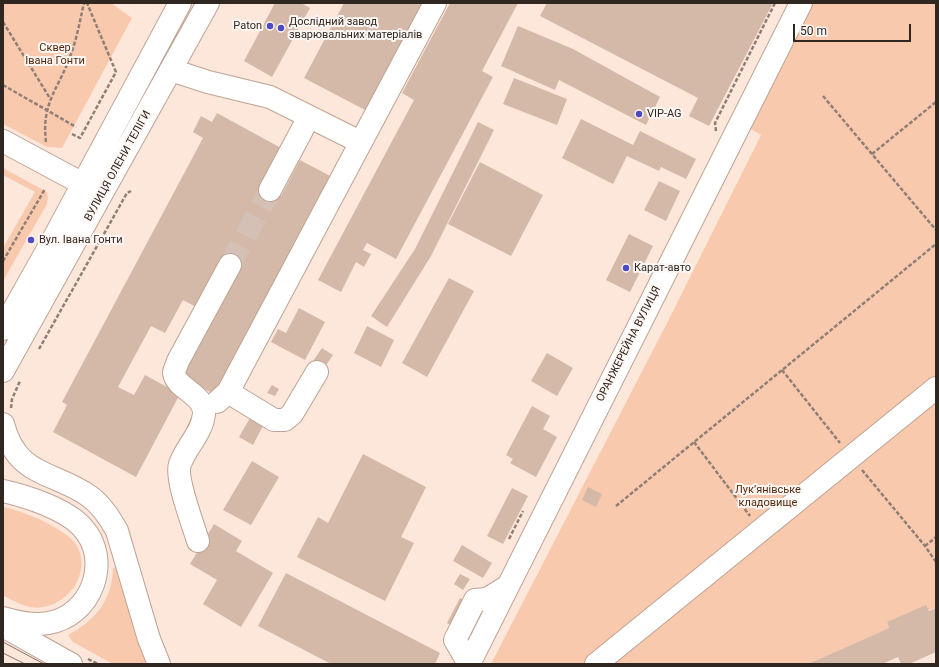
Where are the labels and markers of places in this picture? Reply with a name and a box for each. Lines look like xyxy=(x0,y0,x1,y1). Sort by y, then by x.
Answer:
place label: Дослідний завод зварювальних матеріалів xyxy=(289,15,422,41)
place label: Paton xyxy=(233,19,262,33)
marker: Paton xyxy=(265,21,275,31)
marker: Дослідний завод зварювальних матеріалів xyxy=(276,23,286,33)
place label: VIP-AG xyxy=(647,107,682,121)
marker: VIP-AG xyxy=(634,109,644,119)
place label: Вул. Івана Гонти xyxy=(39,233,123,247)
marker: Вул. Івана Гонти xyxy=(26,235,36,245)
place label: Карат-авто xyxy=(634,261,691,275)
marker: Карат-авто xyxy=(621,263,631,273)

